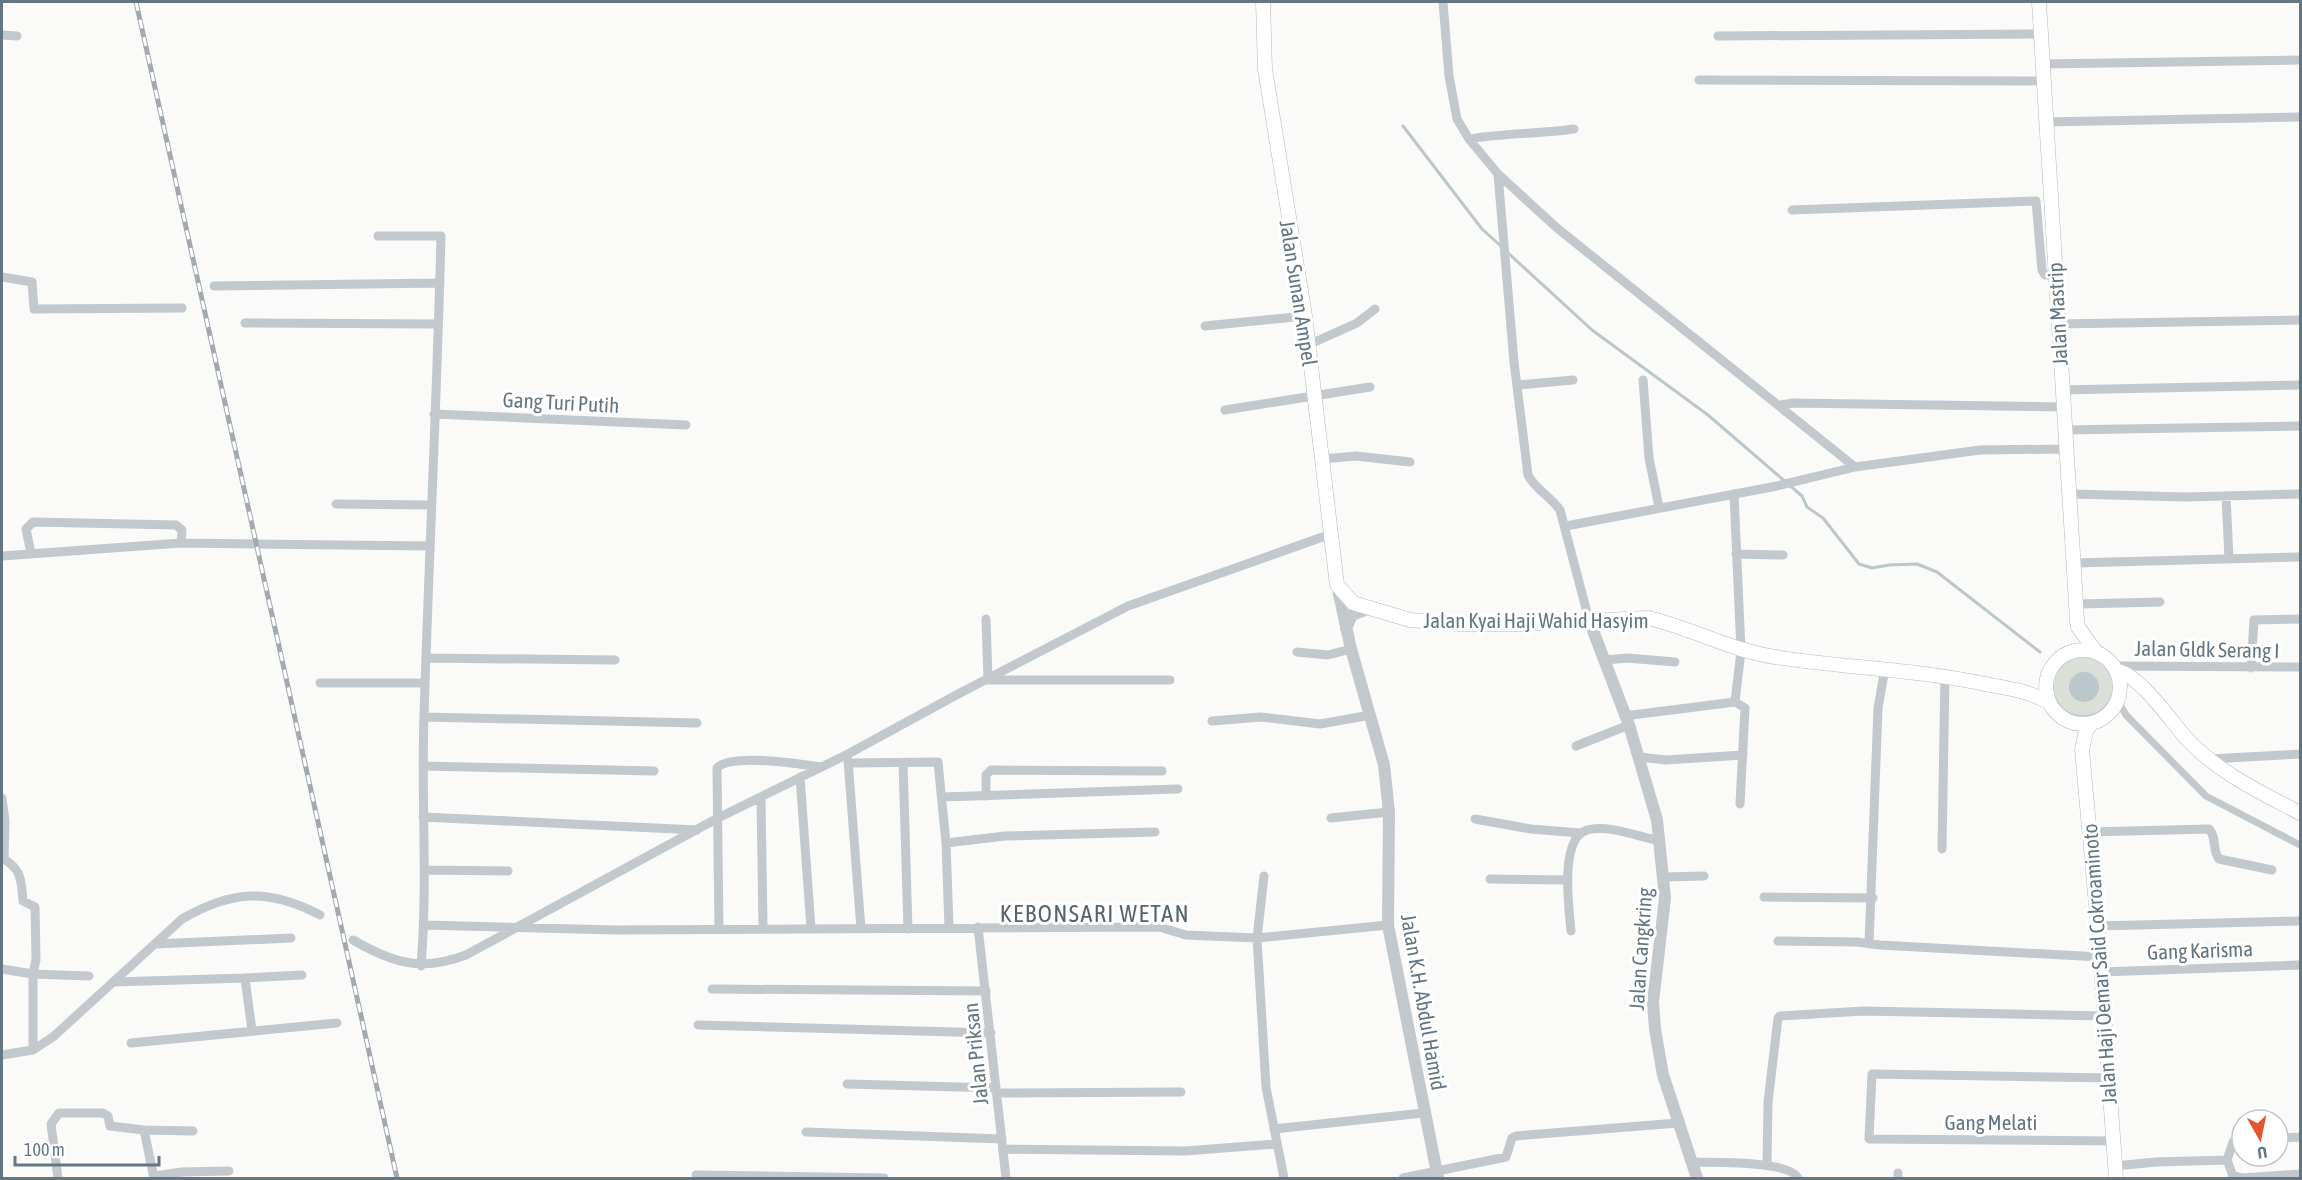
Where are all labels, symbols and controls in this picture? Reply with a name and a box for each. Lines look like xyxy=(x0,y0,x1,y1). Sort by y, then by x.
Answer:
street label: Jalan Sunan Ampel xyxy=(1276,218,1322,368)
street label: Jalan Mastrip xyxy=(2042,262,2072,366)
street label: Gang Turi Putih xyxy=(502,387,620,417)
street label: Jalan Kyai Haji Wahid Hasyim xyxy=(1423,608,1649,632)
street label: Jalan Gldk Serang I xyxy=(2134,636,2280,662)
street label: Jalan Haji Oemar Said Cokroaminoto xyxy=(2077,823,2121,1105)
street label: Jalan Cangkring xyxy=(1624,887,1656,1011)
district label: KEBONSARI WETAN xyxy=(1000,900,1190,927)
street label: Jalan K.H. Abdul Hamid xyxy=(1397,912,1451,1092)
street label: Gang Karisma xyxy=(2147,936,2253,964)
street label: Jalan Priksan xyxy=(958,1002,992,1106)
north arrow xyxy=(2230,1108,2290,1168)
street label: Gang Melati xyxy=(1945,1110,2037,1134)
scale bar xyxy=(15,1129,159,1167)
text: 100 m xyxy=(24,1139,65,1160)
text: U xyxy=(2256,1143,2268,1162)

